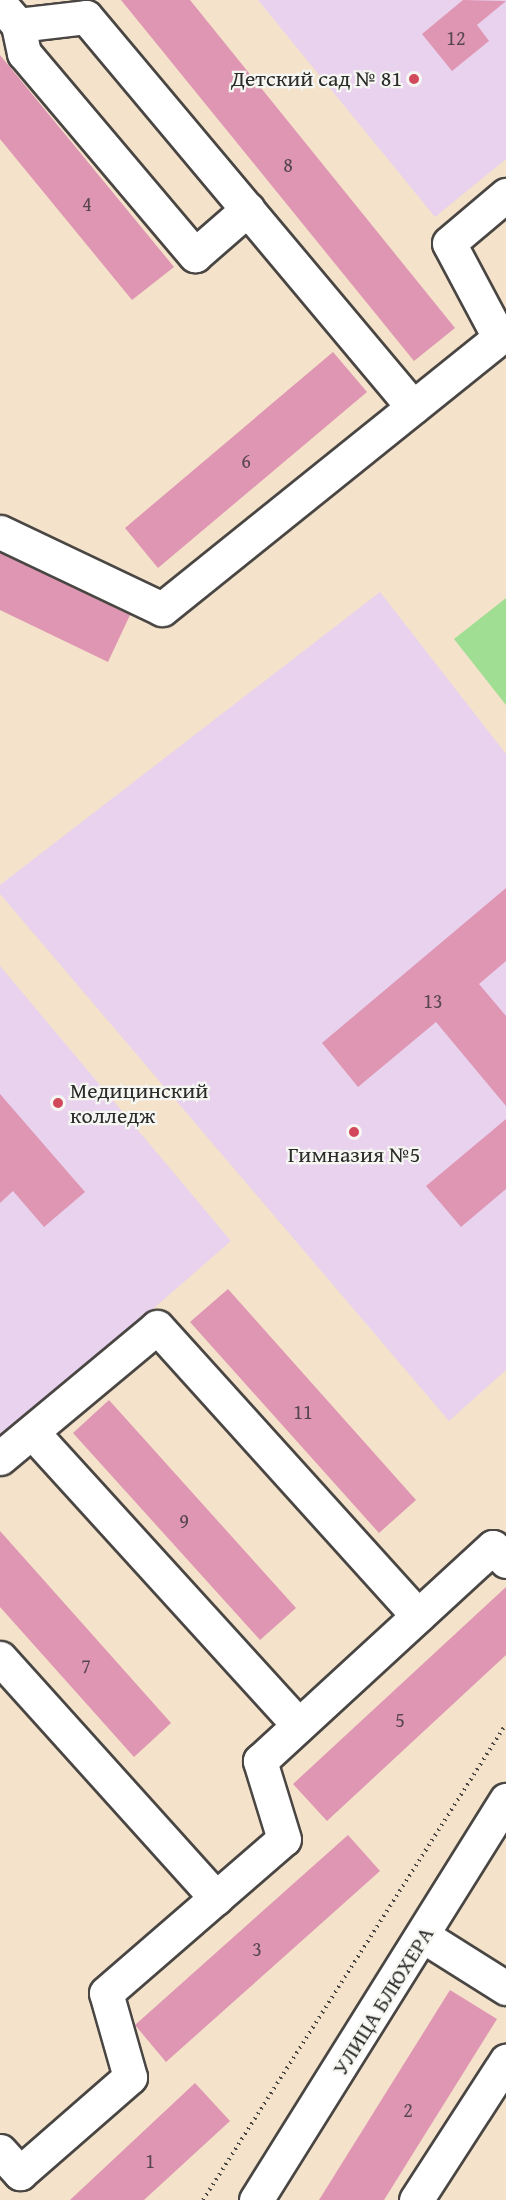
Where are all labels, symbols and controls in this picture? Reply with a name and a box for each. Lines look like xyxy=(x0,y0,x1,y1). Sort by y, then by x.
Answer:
house number: 12 xyxy=(446,25,466,49)
place label: Детский сад № 81 xyxy=(231,66,402,92)
marker: Детский сад № 81 xyxy=(407,72,421,86)
house number: 8 xyxy=(283,152,293,176)
house number: 4 xyxy=(82,191,92,215)
house number: 6 xyxy=(241,448,251,472)
house number: 13 xyxy=(423,988,443,1012)
place label: Медицинский колледж xyxy=(70,1077,208,1128)
marker: Медицинский колледж xyxy=(51,1096,65,1110)
marker: Гимназия №5 xyxy=(347,1125,361,1139)
place label: Гимназия №5 xyxy=(288,1142,420,1168)
house number: 11 xyxy=(293,1399,313,1423)
house number: 9 xyxy=(179,1508,189,1532)
house number: 7 xyxy=(81,1653,91,1677)
house number: 5 xyxy=(395,1707,405,1731)
street label: УЛИЦА БЛЮХЕРА xyxy=(327,1922,439,2080)
house number: 3 xyxy=(252,1936,262,1960)
house number: 2 xyxy=(403,2097,413,2121)
house number: 1 xyxy=(145,2148,155,2172)

